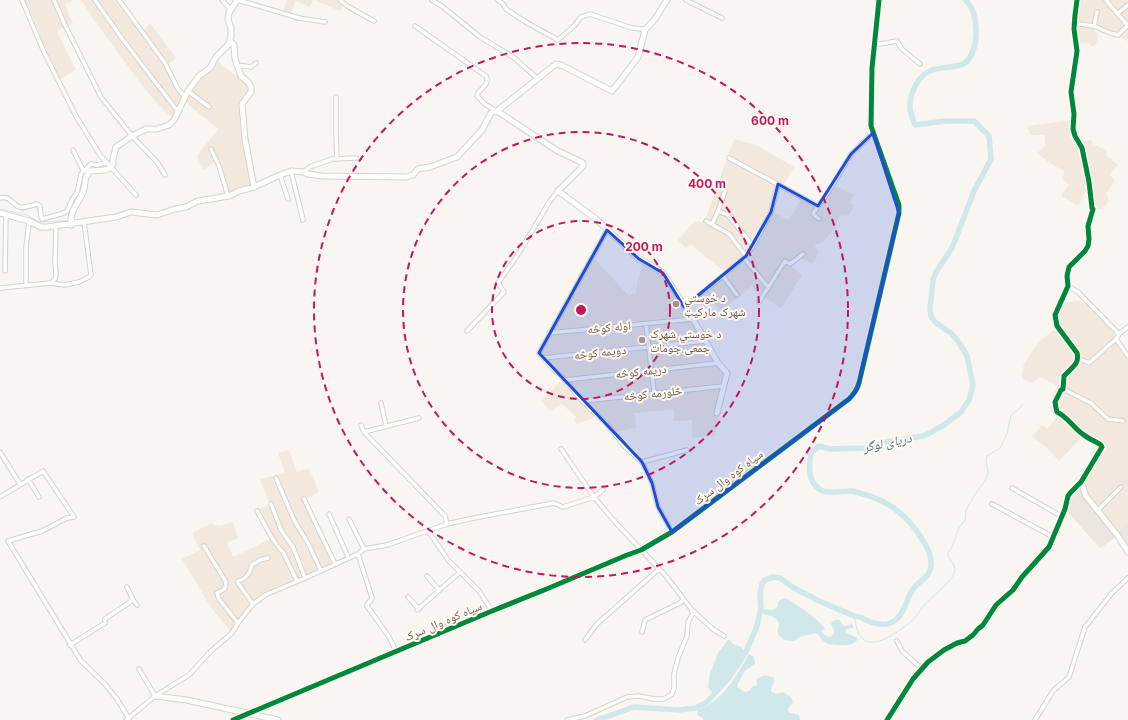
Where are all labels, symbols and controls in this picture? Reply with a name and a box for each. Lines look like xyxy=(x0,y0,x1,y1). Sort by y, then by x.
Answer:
text: 600 m xyxy=(751,113,789,128)
text: 400 m xyxy=(688,176,726,191)
text: 200 m xyxy=(625,239,663,254)
place label: د خوستي شهرک مارکیټ xyxy=(684,290,746,319)
marker: د خوستي شهرک مارکیټ xyxy=(671,299,681,309)
centre of rings xyxy=(574,303,588,317)
street label: اوله کوڅه xyxy=(587,318,631,336)
place label: د خوستي شهرک جمعی جومات xyxy=(650,326,721,355)
marker: د خوستي شهرک جمعی جومات xyxy=(637,335,647,345)
street label: دویمه کوڅه xyxy=(573,342,627,362)
street label: دریمه کوڅه xyxy=(615,361,667,381)
street label: څلورمه کوڅه xyxy=(623,382,683,404)
water label: دریای لوگر xyxy=(860,429,914,456)
street label: سیاه کوه وال سړک xyxy=(690,446,766,508)
street label: سیاه کوه وال سړک xyxy=(402,598,484,645)

